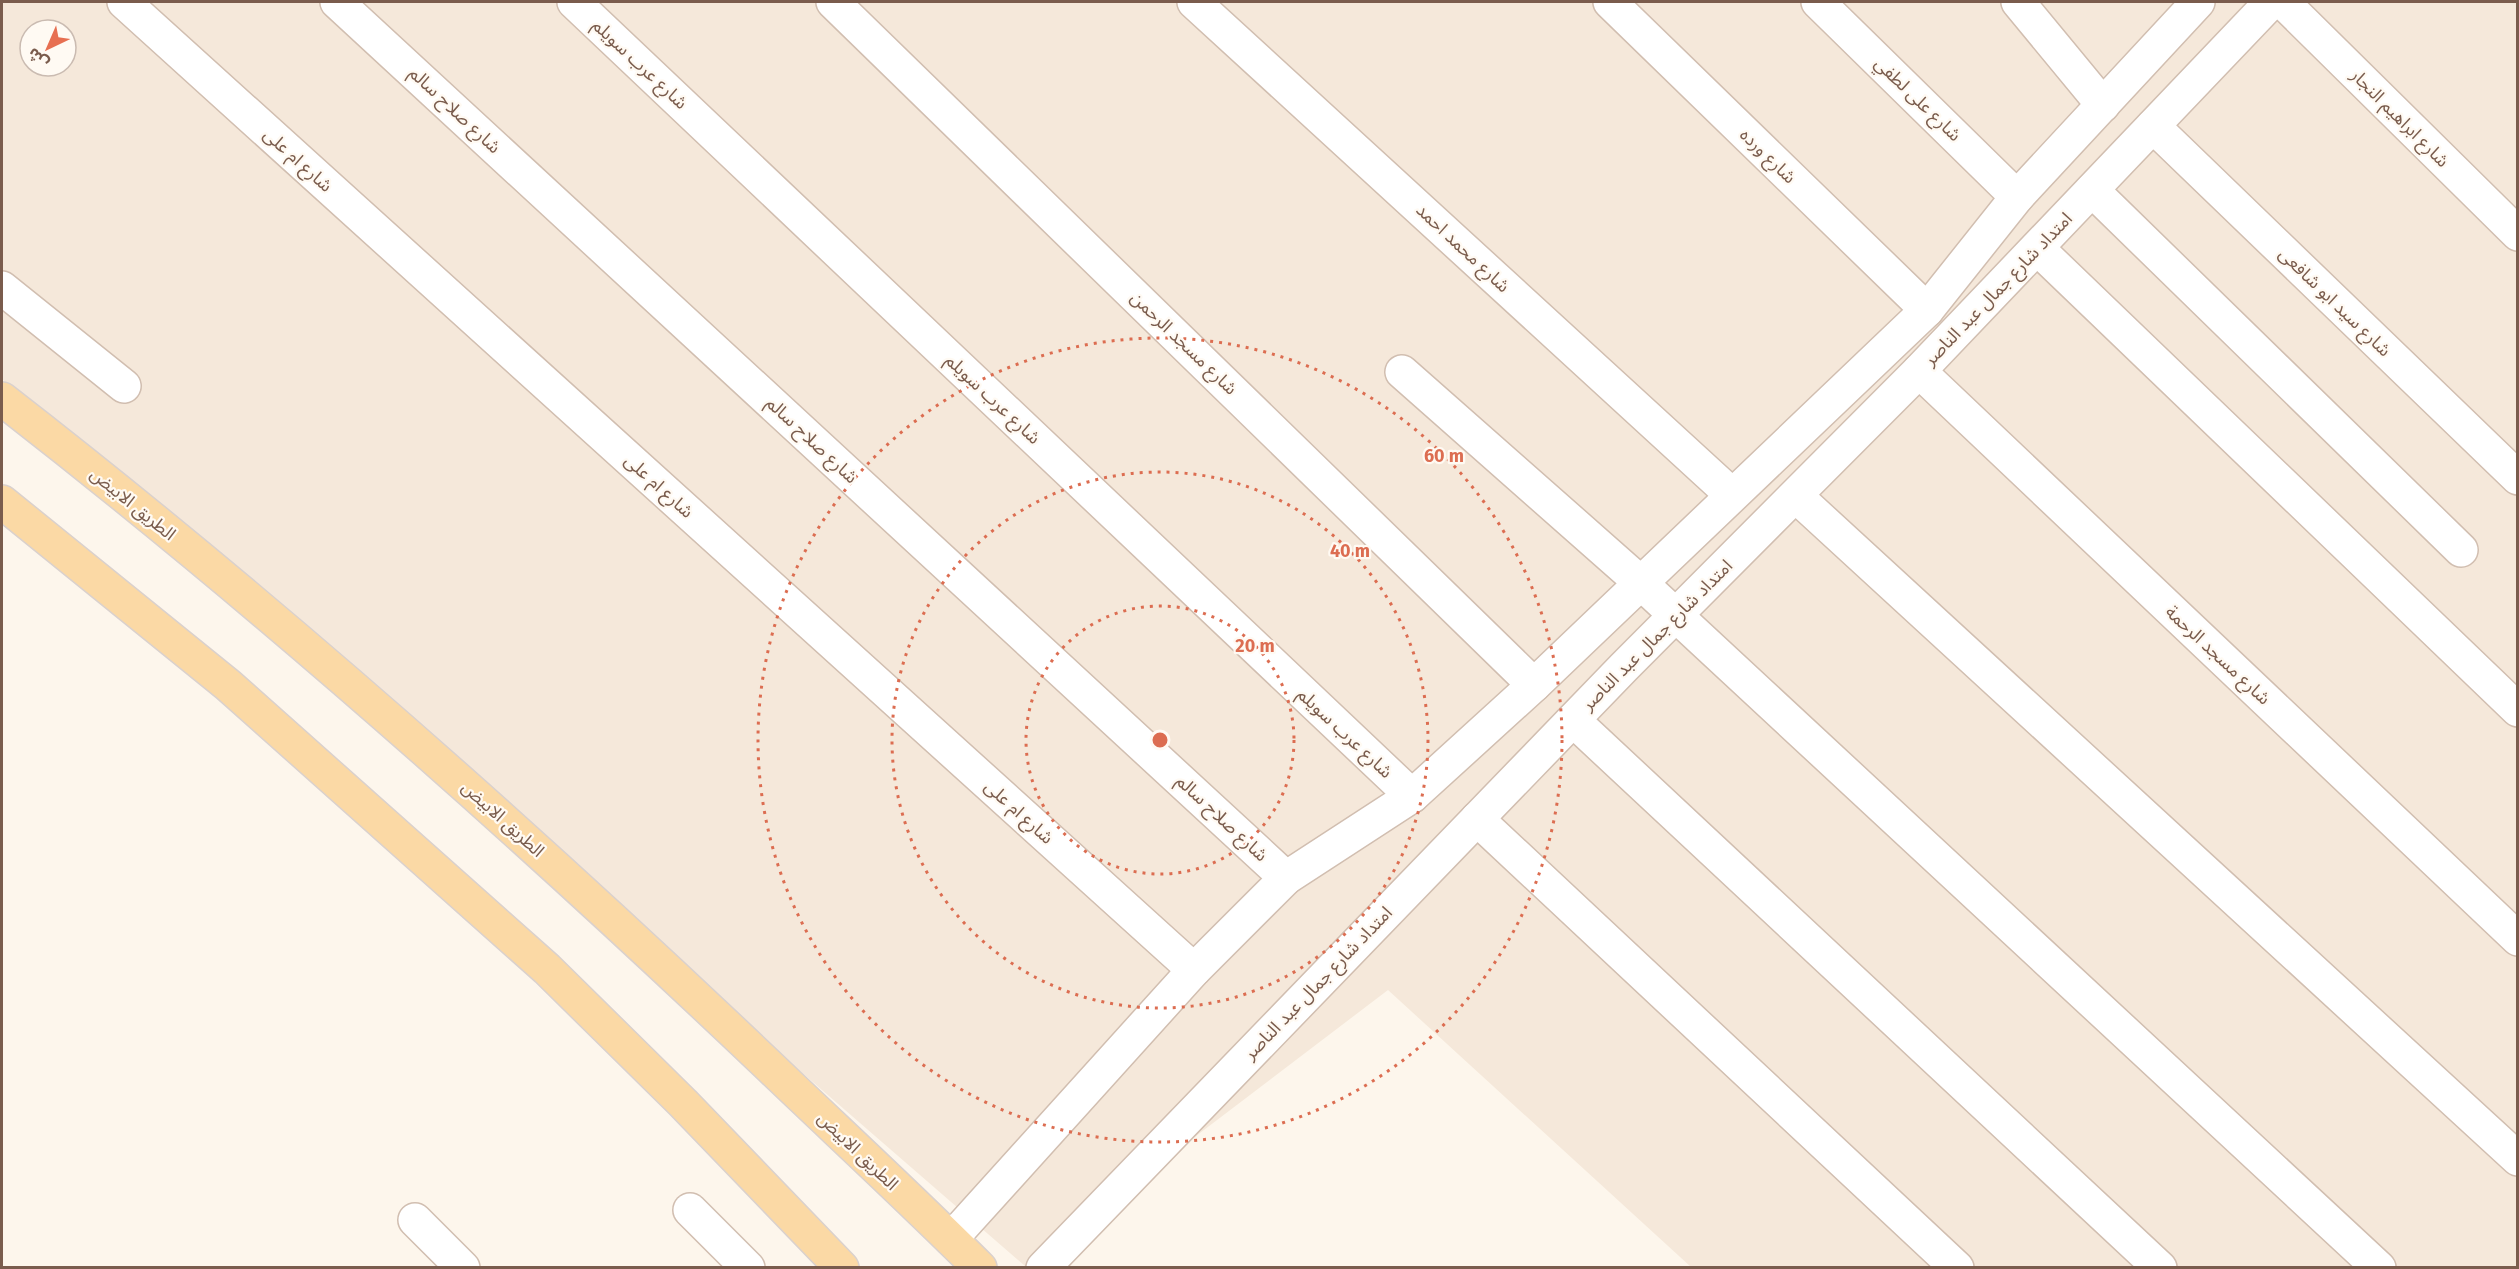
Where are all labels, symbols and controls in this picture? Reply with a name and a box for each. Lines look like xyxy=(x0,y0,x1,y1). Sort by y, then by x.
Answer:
street label: شارع عرب سويلم xyxy=(586,14,692,116)
north arrow xyxy=(18,18,78,78)
text: ش xyxy=(23,44,52,73)
street label: شارع على لطفي xyxy=(1868,52,1966,148)
street label: شارع صلاح سالم xyxy=(403,62,505,160)
street label: شارع ابراهيم النجار xyxy=(2343,63,2454,174)
street label: شارع ام على xyxy=(257,123,337,199)
street label: شارع ورده xyxy=(1733,124,1801,190)
street label: شارع محمد احمد xyxy=(1409,199,1515,299)
street label: امتداد شارع جمال عبد الناصر xyxy=(1918,208,2079,373)
street label: شارع سيد ابو شافعى xyxy=(2272,243,2396,363)
street label: شارع مسجد الرحمن xyxy=(1124,286,1242,402)
street label: شارع عرب سويلم xyxy=(939,349,1045,451)
street label: شارع صلاح سالم xyxy=(760,392,862,490)
text: 60 m xyxy=(1424,445,1464,467)
street label: شارع ام على xyxy=(618,449,698,525)
street label: الطريق الابيض xyxy=(86,463,180,545)
text: 40 m xyxy=(1330,540,1370,562)
street label: امتداد شارع جمال عبد الناصر xyxy=(1576,555,1739,718)
street label: شارع مسجد الرحمة xyxy=(2159,601,2275,711)
text: 20 m xyxy=(1235,635,1275,657)
street label: شارع عرب سويلم xyxy=(1291,683,1397,785)
centre of rings xyxy=(1150,730,1170,750)
street label: شارع صلاح سالم xyxy=(1170,770,1272,868)
street label: شارع ام على xyxy=(978,775,1058,851)
street label: الطريق الابيض xyxy=(457,776,549,862)
street label: امتداد شارع جمال عبد الناصر xyxy=(1238,902,1399,1067)
street label: الطريق الابيض xyxy=(813,1107,903,1195)

